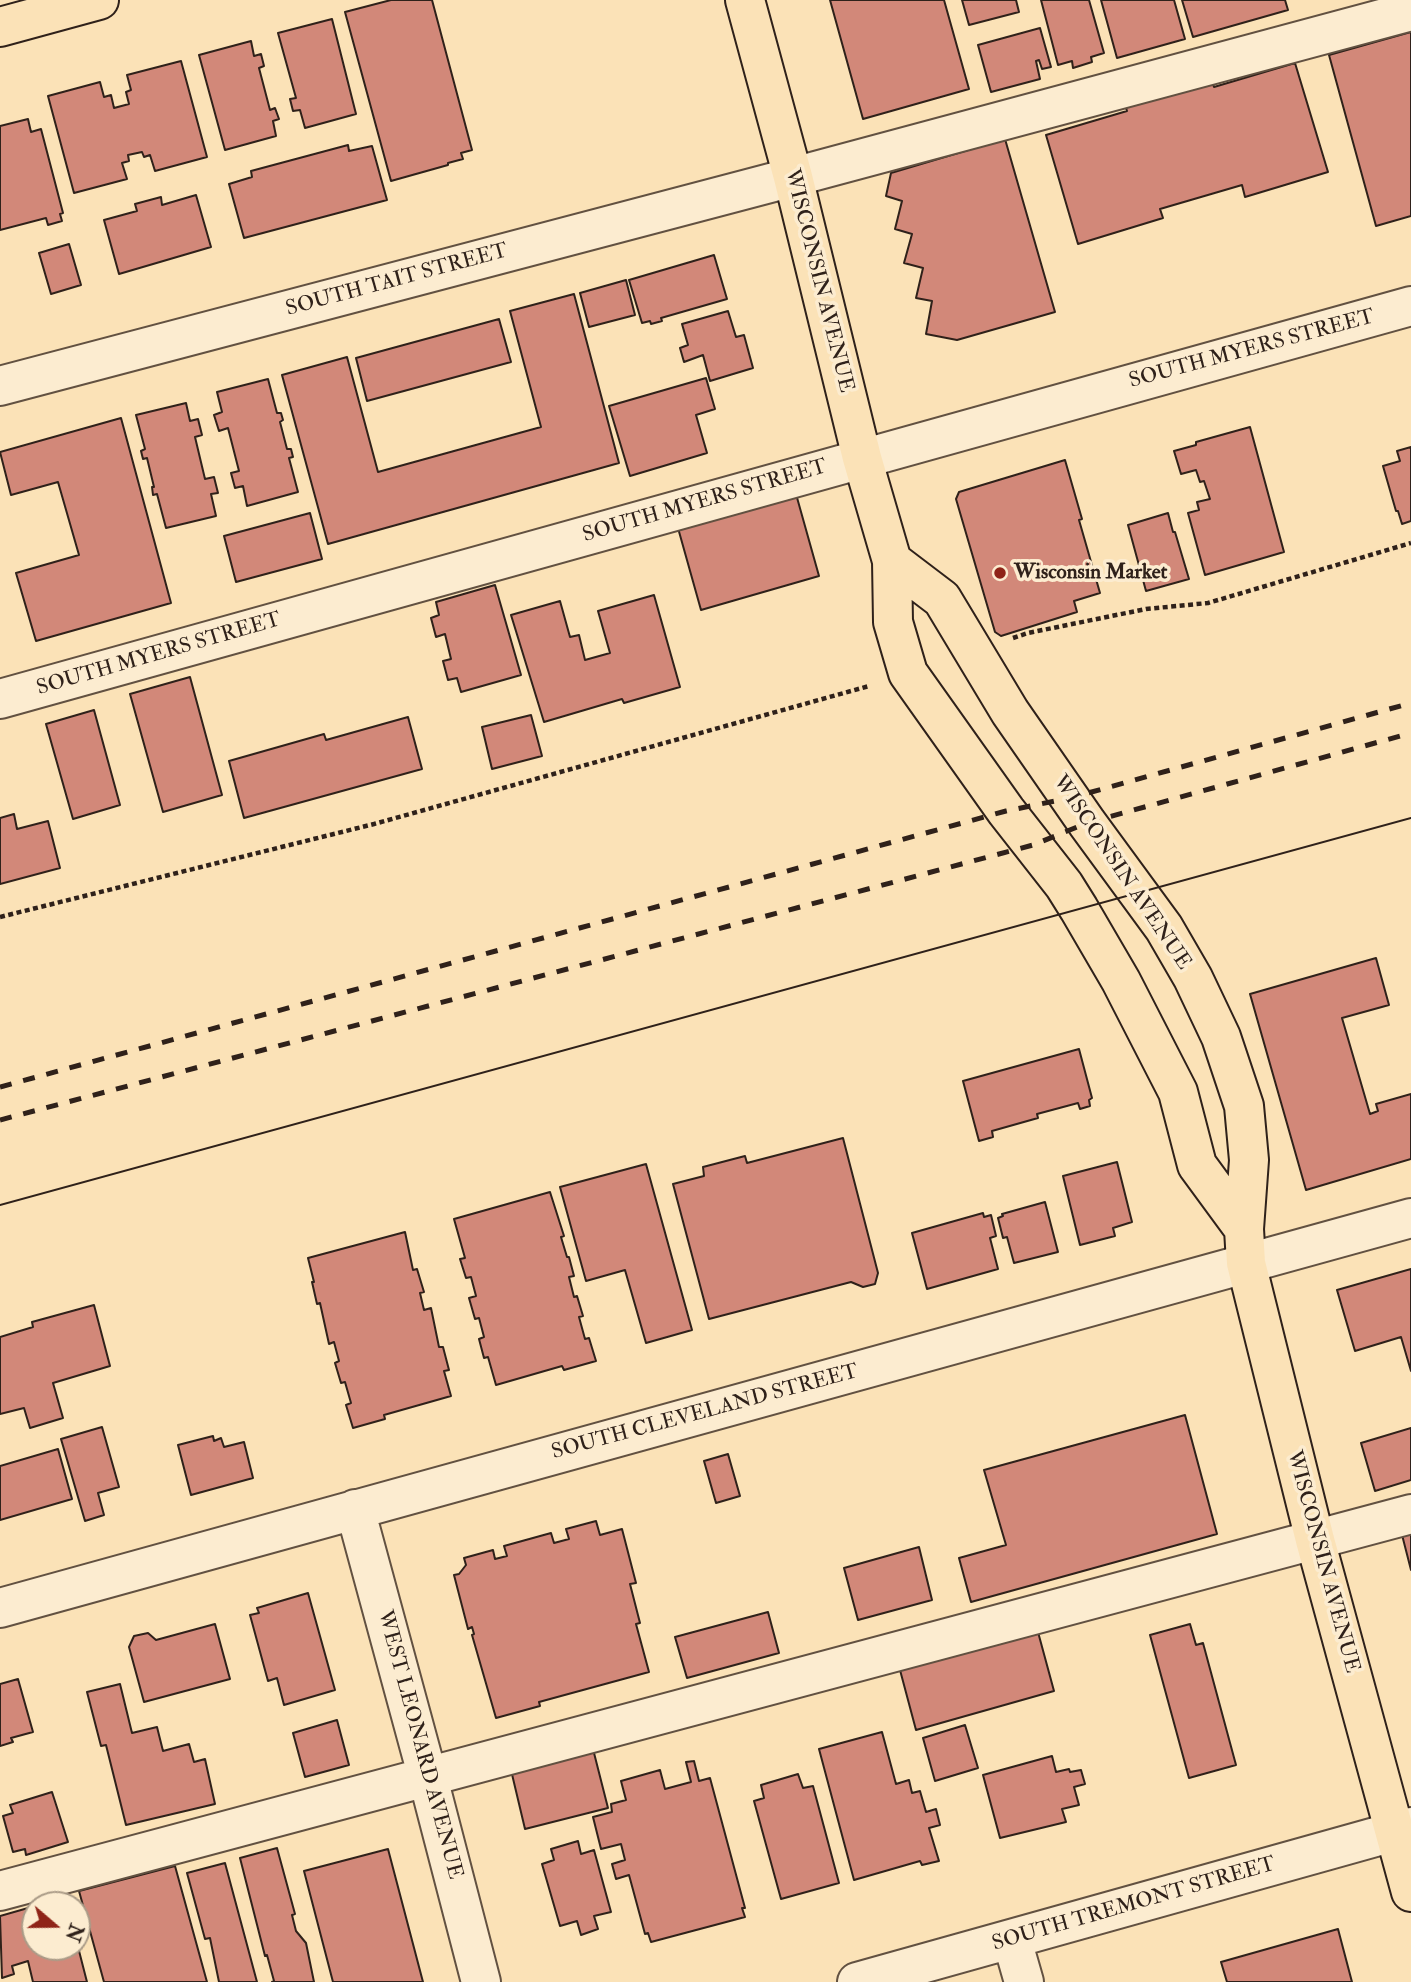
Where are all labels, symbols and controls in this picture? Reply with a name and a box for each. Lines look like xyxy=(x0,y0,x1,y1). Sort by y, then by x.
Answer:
street label: WISCONSIN AVENUE xyxy=(778,167,858,395)
street label: SOUTH TAIT STREET xyxy=(283,239,511,323)
street label: SOUTH MYERS STREET xyxy=(1127,305,1377,395)
street label: SOUTH MYERS STREET xyxy=(580,455,830,549)
place label: Wisconsin Market xyxy=(1014,560,1167,586)
marker: Wisconsin Market xyxy=(992,565,1008,581)
street label: SOUTH MYERS STREET xyxy=(34,608,284,702)
street label: WISCONSIN AVENUE xyxy=(1046,771,1196,975)
street label: SOUTH CLEVELAND STREET xyxy=(549,1360,861,1466)
street label: WISCONSIN AVENUE xyxy=(1280,1448,1364,1676)
street label: WEST LEONARD AVENUE xyxy=(371,1608,467,1882)
street label: SOUTH TREMONT STREET xyxy=(990,1852,1278,1958)
north arrow xyxy=(21,1891,91,1961)
text: N xyxy=(60,1920,88,1945)

